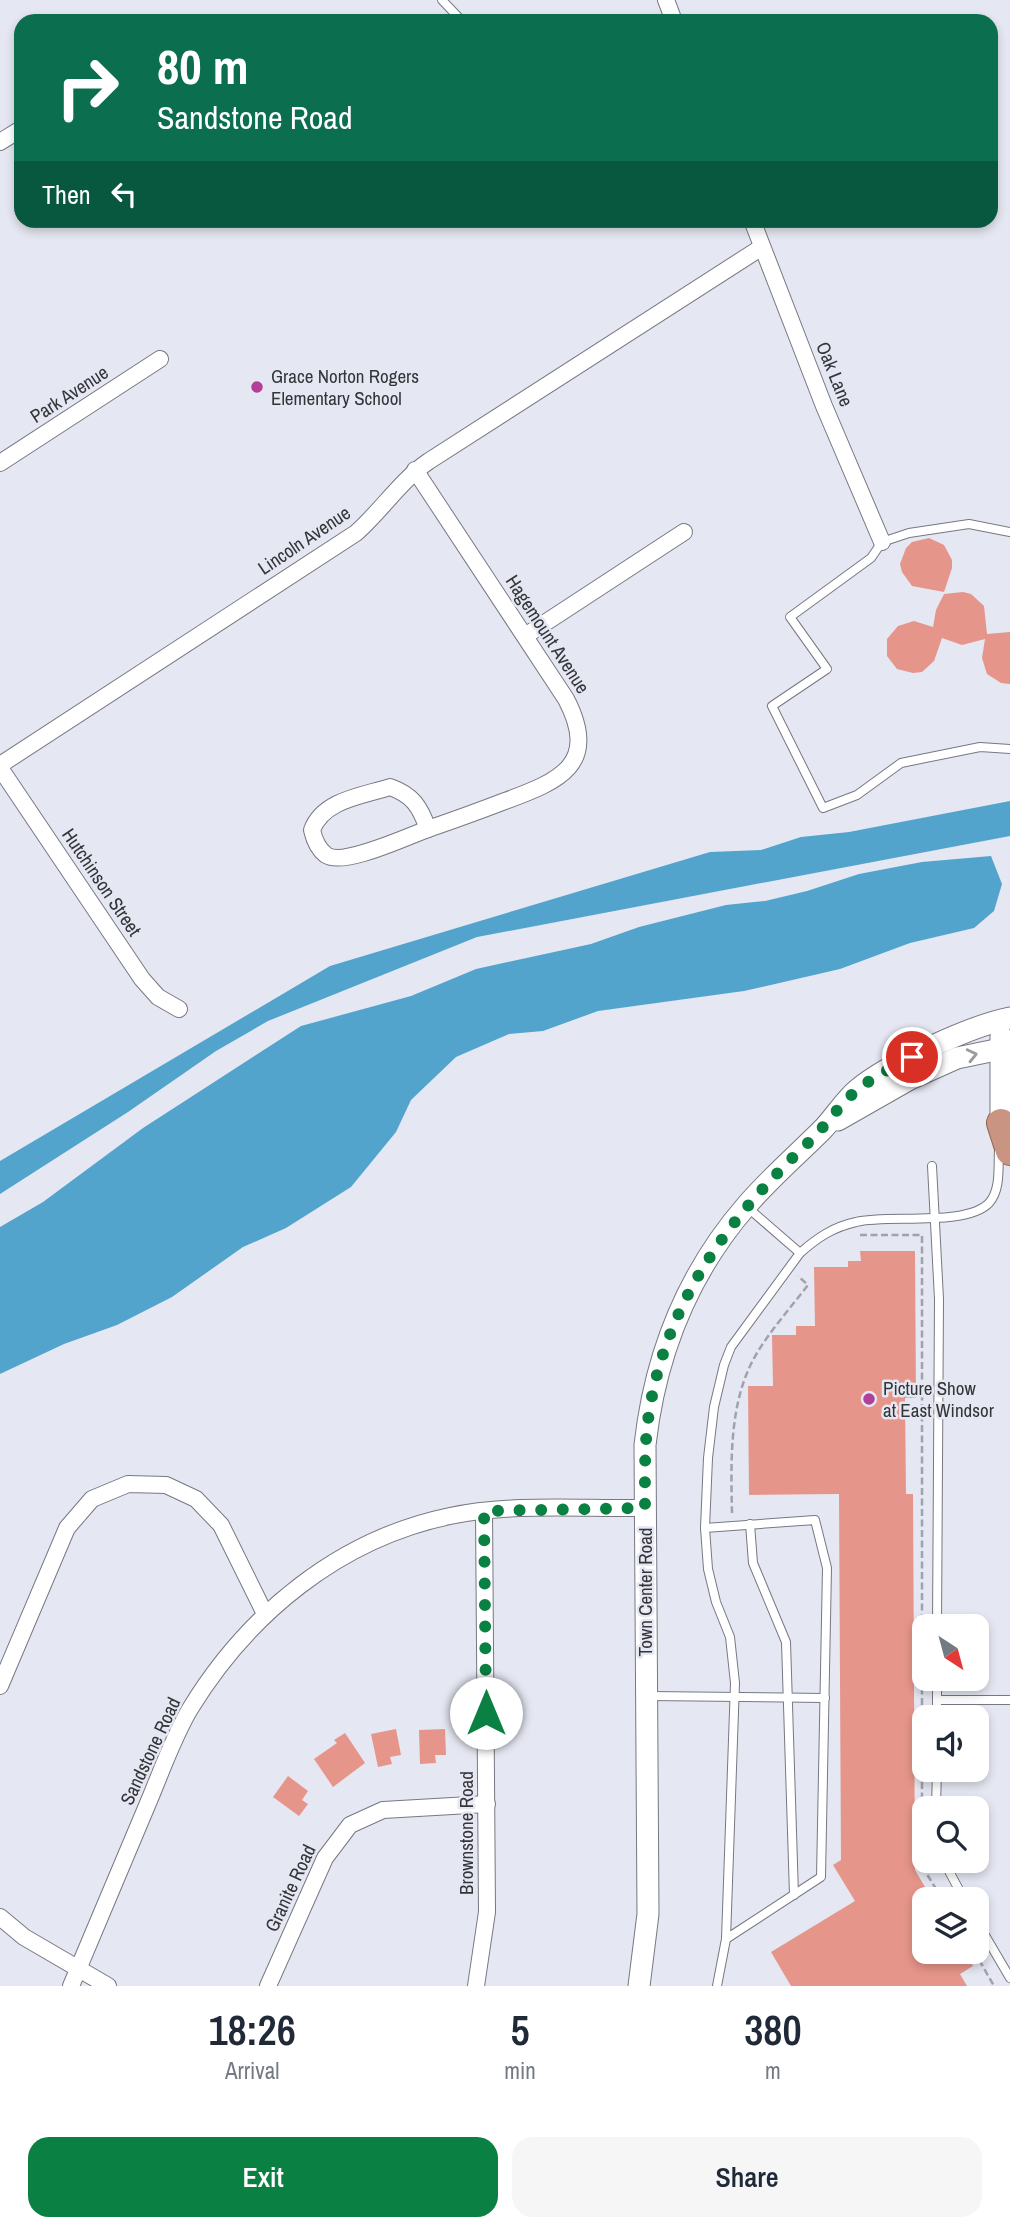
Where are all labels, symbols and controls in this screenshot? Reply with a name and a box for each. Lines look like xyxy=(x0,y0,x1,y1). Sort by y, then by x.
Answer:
text: 80 m xyxy=(157,33,249,99)
icon: right xyxy=(42,42,133,133)
text: Sandstone Road xyxy=(157,96,353,139)
icon: left xyxy=(105,175,143,213)
text: Then xyxy=(42,177,91,212)
street label: Oak Lane xyxy=(810,338,860,410)
street label: Park Avenue xyxy=(25,359,113,429)
place label: Grace Norton Rogers Elementary School xyxy=(271,363,419,411)
marker: Grace Norton Rogers Elementary School xyxy=(249,379,265,395)
street label: Lincoln Avenue xyxy=(253,500,355,580)
street label: Hagemount Avenue xyxy=(500,570,596,698)
street label: Hutchinson Street xyxy=(56,823,148,942)
pin xyxy=(882,1027,942,1087)
icon: arrive xyxy=(893,1038,931,1076)
one-way arrow xyxy=(966,1049,978,1063)
place label: Picture Show at East Windsor xyxy=(883,1375,995,1423)
marker: Picture Show at East Windsor xyxy=(861,1391,877,1407)
street label: Town Center Road xyxy=(632,1527,658,1657)
north arrow xyxy=(912,1614,989,1690)
map controls xyxy=(912,1614,989,1964)
position arrow xyxy=(449,1676,523,1750)
street label: Sandstone Road xyxy=(114,1693,186,1809)
button: sound xyxy=(912,1705,989,1782)
street label: Brownstone Road xyxy=(453,1771,479,1895)
button: search xyxy=(912,1796,989,1873)
street label: Granite Road xyxy=(258,1840,322,1936)
button: layers xyxy=(912,1887,989,1964)
text: 18:26 xyxy=(208,2002,296,2058)
text: 5 xyxy=(510,2002,530,2058)
text: 380 xyxy=(744,2002,802,2058)
text: Arrival xyxy=(225,2055,279,2086)
text: min xyxy=(504,2055,536,2086)
text: m xyxy=(765,2055,781,2086)
button: Exit xyxy=(28,2137,498,2217)
button: Share xyxy=(512,2137,982,2217)

